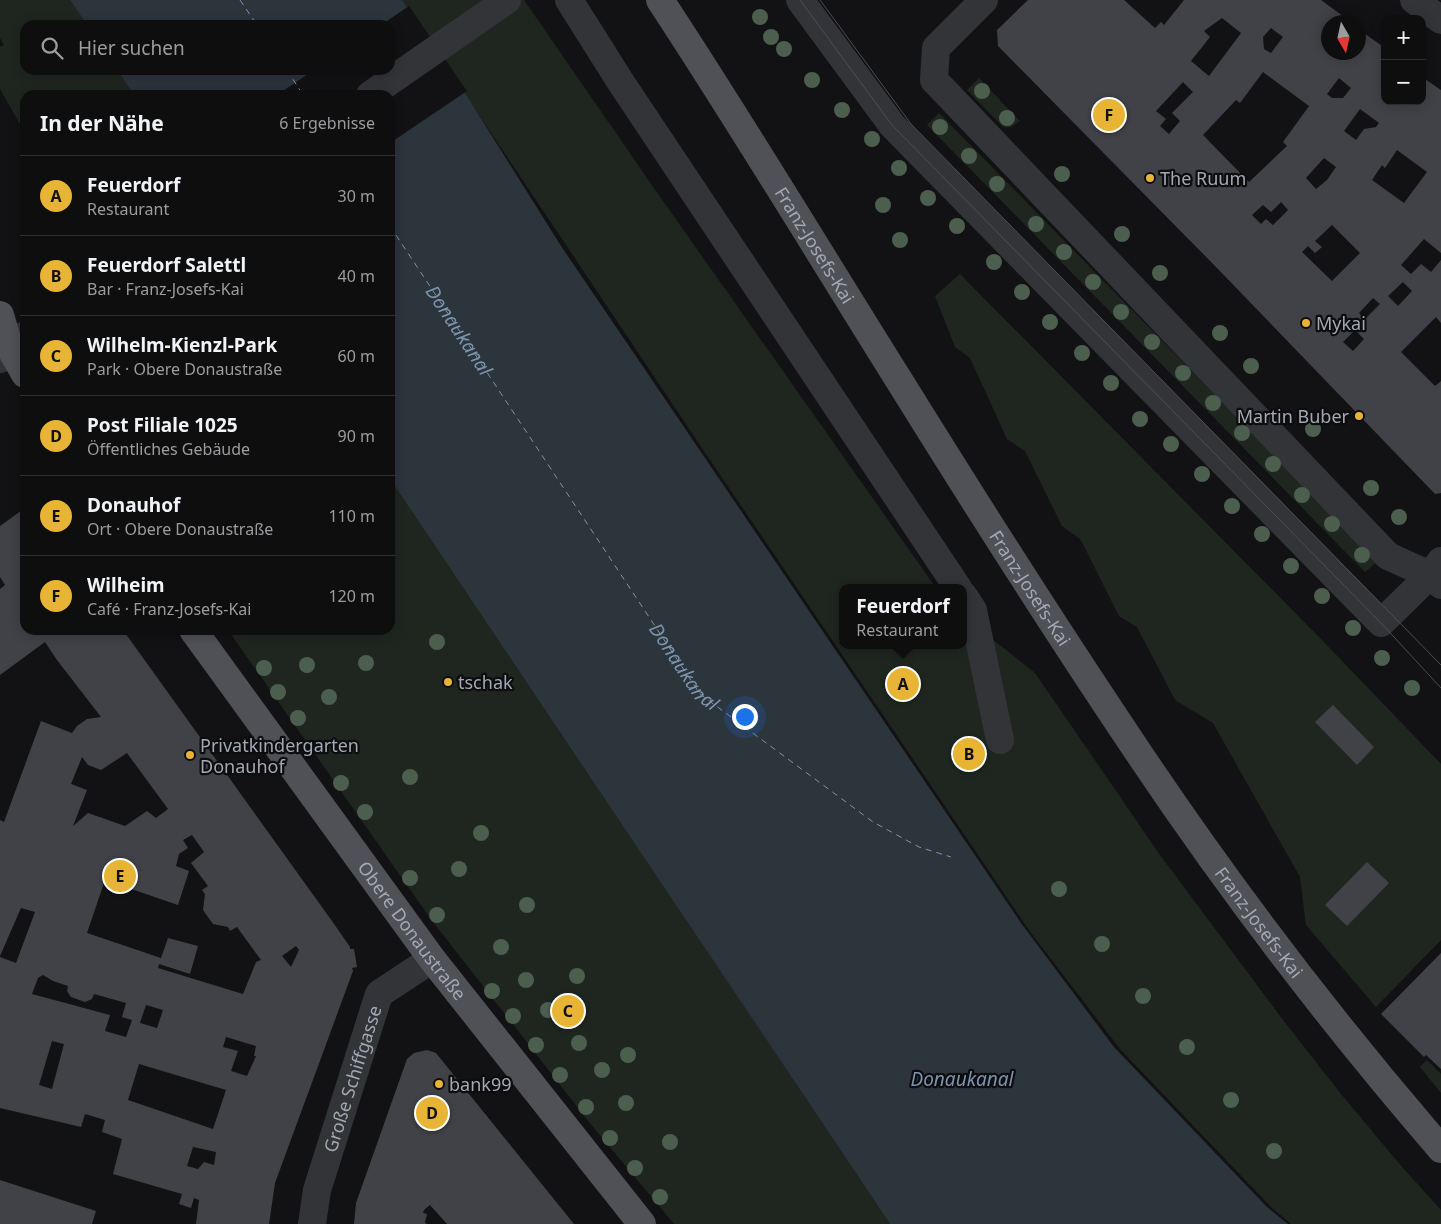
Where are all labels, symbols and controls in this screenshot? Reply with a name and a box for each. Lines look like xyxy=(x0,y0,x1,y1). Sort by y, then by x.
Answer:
north arrow xyxy=(1321,15,1366,60)
map controls xyxy=(1381,15,1426,105)
button: + xyxy=(1381,15,1426,60)
search box xyxy=(20,20,395,75)
icon: search xyxy=(38,34,66,62)
text: Hier suchen xyxy=(78,35,185,61)
button: − xyxy=(1381,60,1426,105)
pin: F xyxy=(1093,96,1125,134)
text: In der Nähe xyxy=(40,109,164,137)
text: 6 Ergebnisse xyxy=(279,112,375,134)
place label: The Ruum xyxy=(1160,166,1246,190)
text: Feuerdorf xyxy=(87,172,180,198)
marker: The Ruum xyxy=(1144,172,1156,184)
street label: Franz-Josefs-Kai xyxy=(770,182,860,308)
text: A xyxy=(50,185,62,207)
text: 30 m xyxy=(338,185,375,207)
text: Restaurant xyxy=(87,198,169,220)
text: Feuerdorf Salettl xyxy=(87,252,246,278)
text: B xyxy=(51,265,61,287)
text: 40 m xyxy=(338,265,375,287)
text: Bar · Franz-Josefs-Kai xyxy=(87,278,244,300)
water label: Donaukanal xyxy=(420,280,499,381)
place label: Mykai xyxy=(1316,311,1366,335)
marker: Mykai xyxy=(1300,317,1312,329)
text: Wilhelm-Kienzl-Park xyxy=(87,332,277,358)
text: C xyxy=(51,345,61,367)
text: 60 m xyxy=(338,345,375,367)
text: Park · Obere Donaustraße xyxy=(87,358,282,380)
place label: Martin Buber xyxy=(1237,404,1350,428)
marker: Martin Buber xyxy=(1353,410,1365,422)
text: Post Filiale 1025 xyxy=(87,412,238,438)
text: D xyxy=(50,425,62,447)
text: 90 m xyxy=(338,425,375,447)
text: Öffentliches Gebäude xyxy=(87,438,250,460)
text: Donauhof xyxy=(87,492,180,518)
text: E xyxy=(52,505,60,527)
text: 110 m xyxy=(328,505,375,527)
text: Ort · Obere Donaustraße xyxy=(87,518,273,540)
street label: Franz-Josefs-Kai xyxy=(984,526,1077,650)
text: Wilheim xyxy=(87,572,165,598)
popup xyxy=(839,584,967,649)
text: F xyxy=(52,585,60,607)
text: 120 m xyxy=(328,585,375,607)
text: Feuerdorf xyxy=(856,593,950,619)
text: Café · Franz-Josefs-Kai xyxy=(87,598,251,620)
water label: Donaukanal xyxy=(643,618,725,717)
text: Restaurant xyxy=(856,619,939,641)
pin: A xyxy=(887,665,919,703)
place label: tschak xyxy=(458,670,513,694)
marker: tschak xyxy=(442,676,454,688)
your location xyxy=(732,704,758,730)
place label: Privatkindergarten Donauhof xyxy=(200,733,359,778)
pin: B xyxy=(953,735,985,773)
marker: Privatkindergarten Donauhof xyxy=(184,749,196,761)
street label: Obere Donaustraße xyxy=(353,856,472,1005)
pin: E xyxy=(104,857,136,895)
street label: Franz-Josefs-Kai xyxy=(1210,862,1309,983)
pin: C xyxy=(552,992,584,1030)
street label: Große Schiffgasse xyxy=(318,1002,387,1155)
water label: Donaukanal xyxy=(910,1066,1015,1092)
place label: bank99 xyxy=(449,1072,512,1096)
marker: bank99 xyxy=(433,1078,445,1090)
pin: D xyxy=(416,1094,448,1132)

